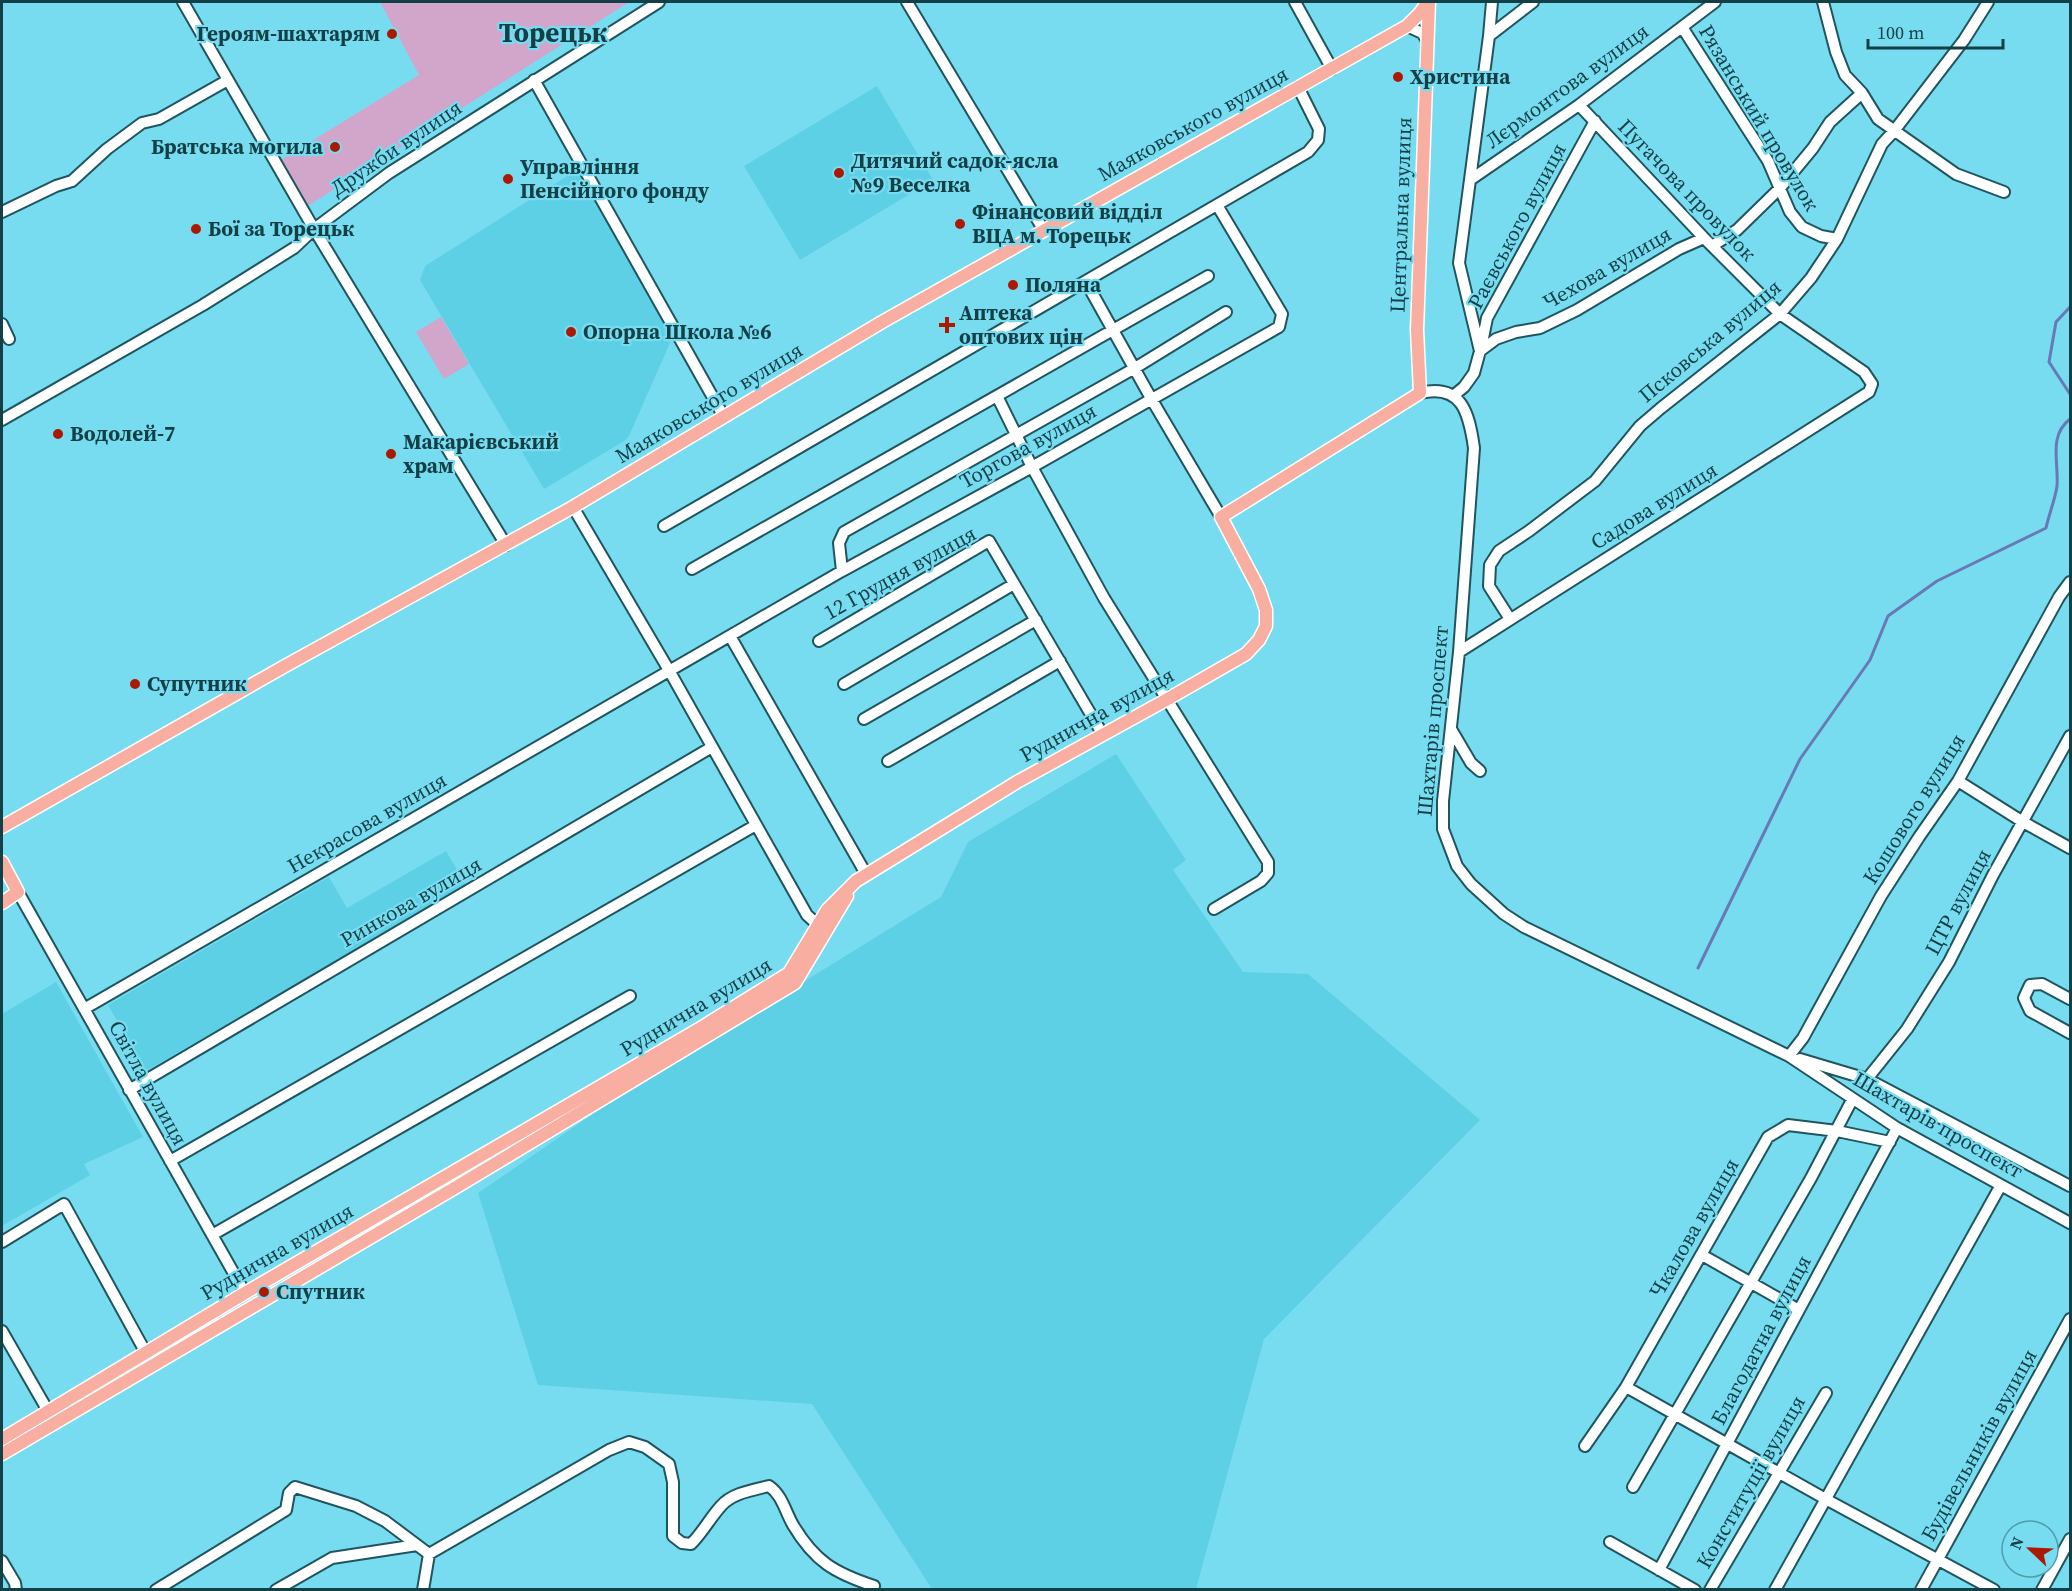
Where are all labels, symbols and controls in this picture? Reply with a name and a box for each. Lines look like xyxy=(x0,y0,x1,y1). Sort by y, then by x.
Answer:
scale bar xyxy=(1868,12,2003,50)
district label: Торецьк xyxy=(499,14,608,51)
street label: Лєрмонтова вулиця xyxy=(1479,16,1654,155)
place label: Героям-шахтарям xyxy=(197,19,380,48)
street label: Рязанський провулок xyxy=(1692,19,1827,217)
text: 100 m xyxy=(1877,20,1924,45)
marker: Героям-шахтарям xyxy=(385,27,399,41)
street label: Маяковського вулиця xyxy=(1092,59,1293,188)
place label: Христина xyxy=(1410,62,1511,91)
marker: Христина xyxy=(1391,70,1405,84)
street label: Дружби вулиця xyxy=(324,93,467,202)
street label: Пугачова провулок xyxy=(1612,112,1763,267)
street label: Центральна вулиця xyxy=(1383,117,1418,313)
place label: Братська мoгила xyxy=(151,132,324,161)
street label: Раєвського вулиця xyxy=(1461,138,1573,314)
marker: Братська мoгила xyxy=(328,140,342,154)
place label: Дитячий садок-ясла №9 Веселка xyxy=(850,146,1059,199)
place label: Управління Пенсійного фонду xyxy=(520,152,710,205)
marker: Дитячий садок-ясла №9 Веселка xyxy=(832,166,846,180)
marker: Управління Пенсійного фонду xyxy=(501,172,515,186)
place label: Фінансовий відділ ВЦА м. Торецьк xyxy=(972,197,1163,250)
place label: Бої за Торецьк xyxy=(208,214,355,243)
marker: Фінансовий відділ ВЦА м. Торецьк xyxy=(953,217,967,231)
street label: Чехова вулиця xyxy=(1537,219,1676,316)
marker: Бої за Торецьк xyxy=(189,222,203,236)
place label: Поляна xyxy=(1025,270,1102,299)
street label: Псковська вулиця xyxy=(1632,272,1787,409)
marker: Поляна xyxy=(1006,278,1020,292)
place label: Аптека оптових цін xyxy=(959,298,1083,351)
place label: Опорна Школа №6 xyxy=(583,317,772,346)
marker: Аптека оптових цін xyxy=(940,318,954,332)
marker: Опорна Школа №6 xyxy=(564,325,578,339)
street label: Маяковського вулиця xyxy=(610,335,808,470)
street label: Торгова вулиця xyxy=(954,396,1102,495)
place label: Водолей-7 xyxy=(70,419,175,448)
marker: Водолей-7 xyxy=(51,427,65,441)
place label: Макарієвський храм xyxy=(403,427,559,480)
marker: Макарієвський храм xyxy=(384,447,398,461)
street label: Садова вулиця xyxy=(1585,455,1723,556)
street label: 12 Грудня вулиця xyxy=(818,519,981,627)
street label: Шахтарів проспект xyxy=(1410,624,1455,818)
street label: Руднична вулиця xyxy=(1014,660,1179,769)
place label: Супутник xyxy=(147,669,247,698)
marker: Супутник xyxy=(128,677,142,691)
street label: Кошового вулиця xyxy=(1856,728,1972,890)
street label: Некрасова вулиця xyxy=(282,765,452,880)
street label: ЦТР вулиця xyxy=(1917,844,1998,960)
street label: Ринкова вулиця xyxy=(335,849,487,954)
street label: Руднична вулиця xyxy=(614,950,777,1063)
street label: Світла вулиця xyxy=(102,1015,195,1150)
street label: Шахтарів проспект xyxy=(1848,1064,2029,1185)
street label: Чкалова вулиця xyxy=(1642,1152,1745,1303)
street label: Руднична вулиця xyxy=(195,1196,359,1307)
street label: Благодатна вулиця xyxy=(1703,1250,1818,1430)
place label: Спутник xyxy=(276,1277,366,1306)
marker: Спутник xyxy=(257,1285,271,1299)
street label: Будівельників вулиця xyxy=(1914,1344,2043,1546)
street label: Конституції вулиця xyxy=(1689,1390,1812,1574)
north arrow xyxy=(2000,1519,2060,1579)
text: N xyxy=(2004,1533,2029,1553)

